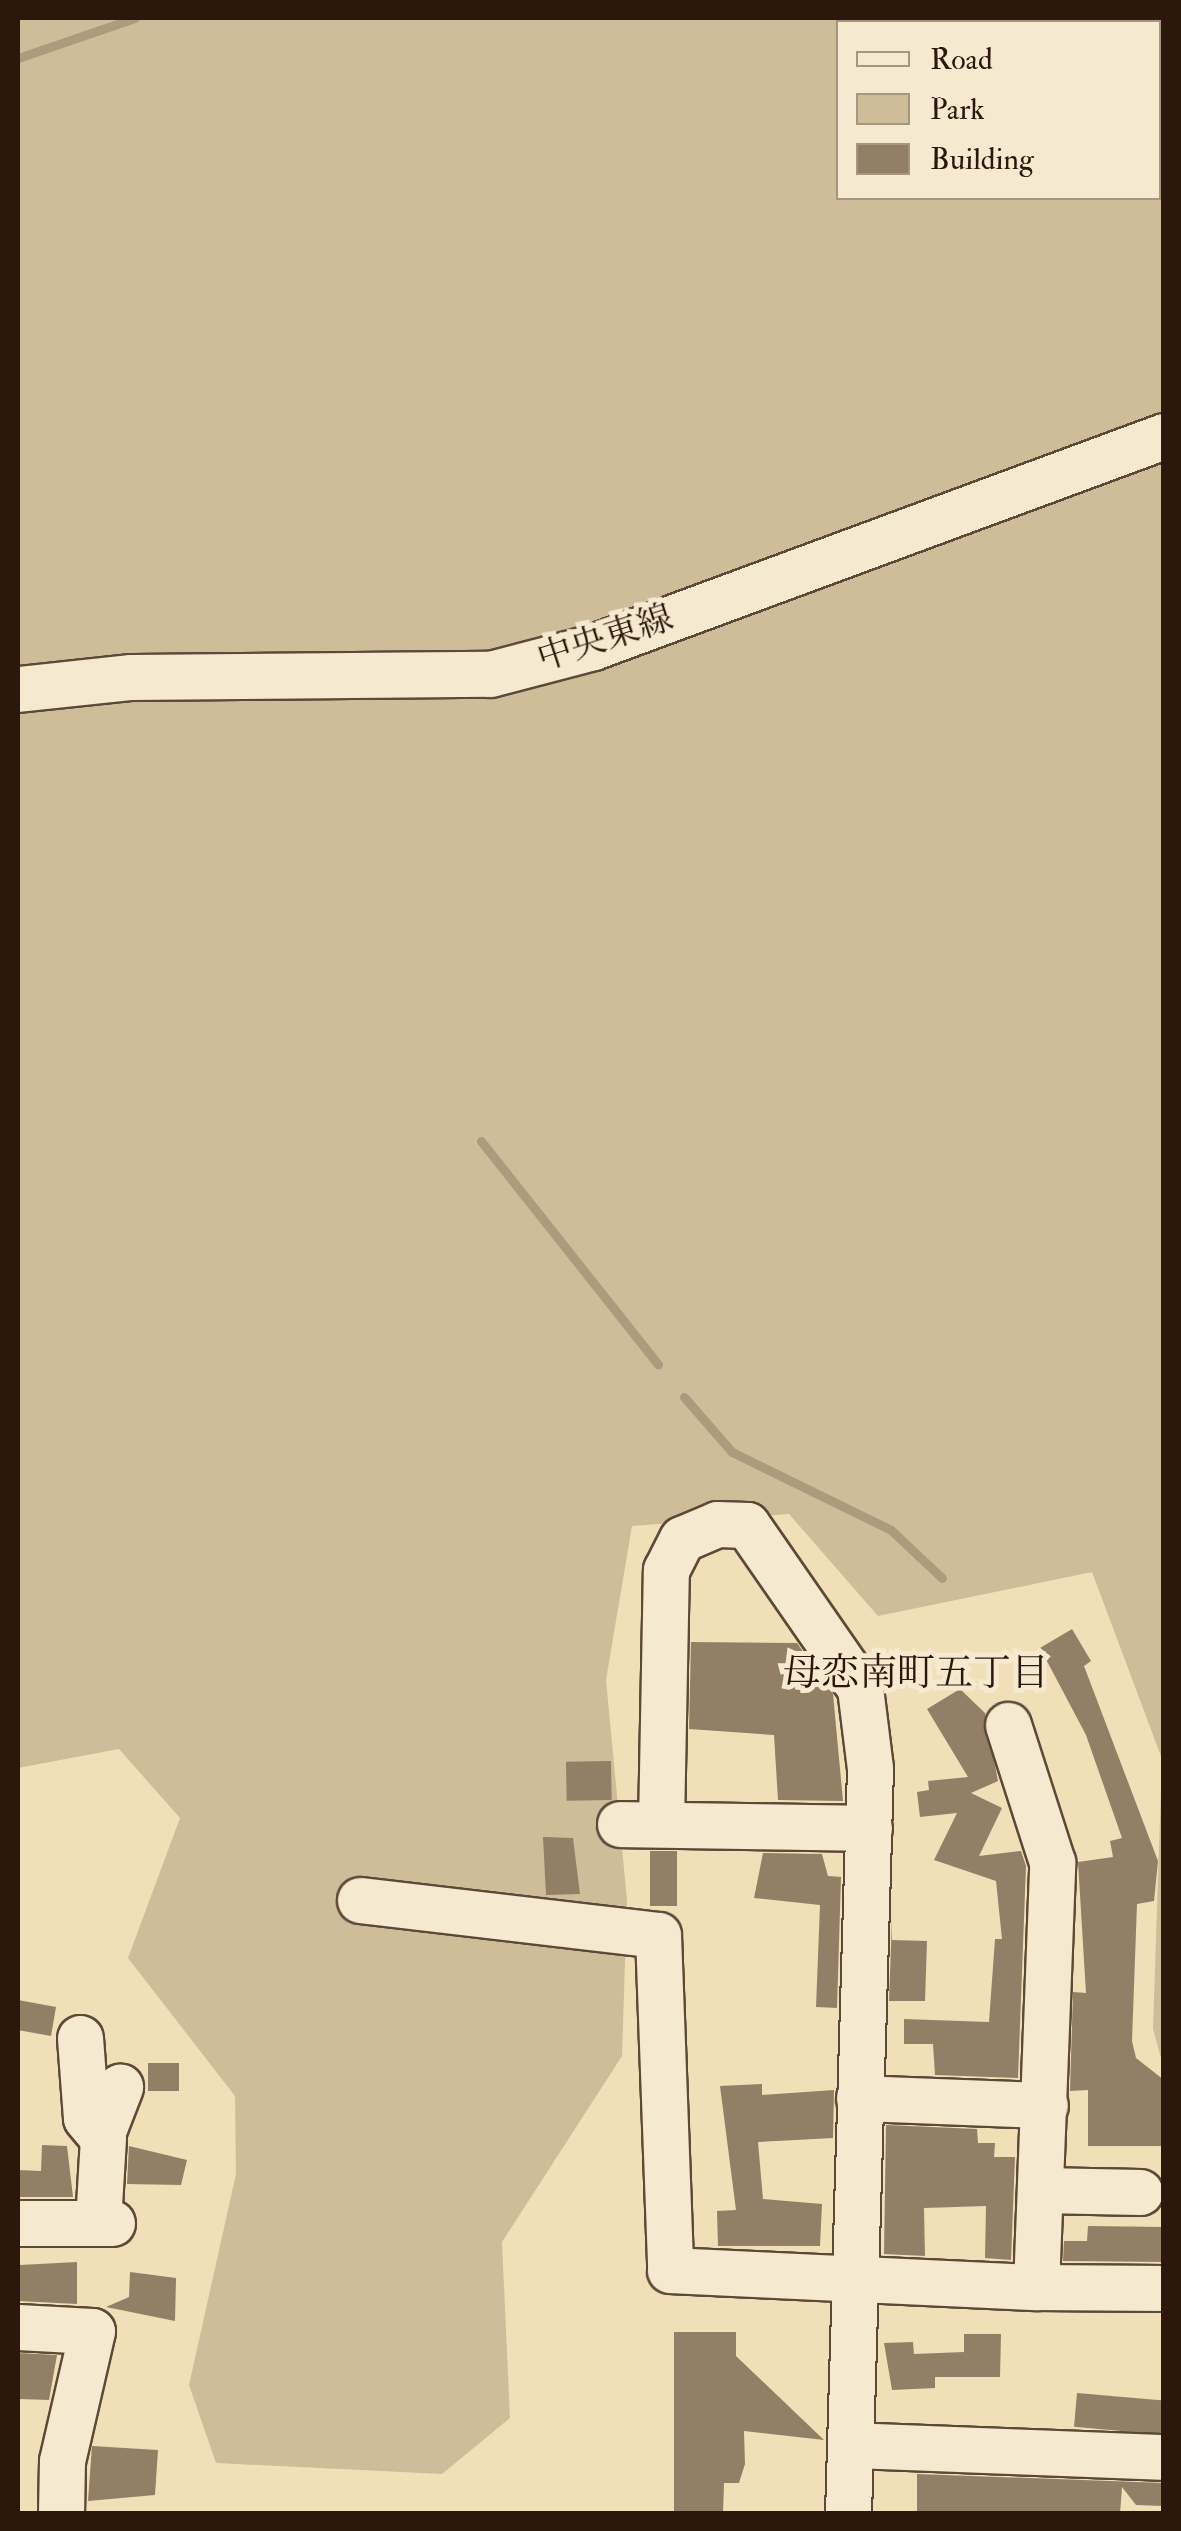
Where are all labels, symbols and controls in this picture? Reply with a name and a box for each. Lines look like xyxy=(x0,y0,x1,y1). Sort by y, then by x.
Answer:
legend xyxy=(836,20,1161,200)
text: Road xyxy=(930,41,993,78)
text: Park xyxy=(930,91,985,128)
text: Building xyxy=(930,141,1034,178)
street label: 中央東線 xyxy=(532,596,678,680)
district label: 母恋南町五丁目 xyxy=(783,1651,1049,1697)

